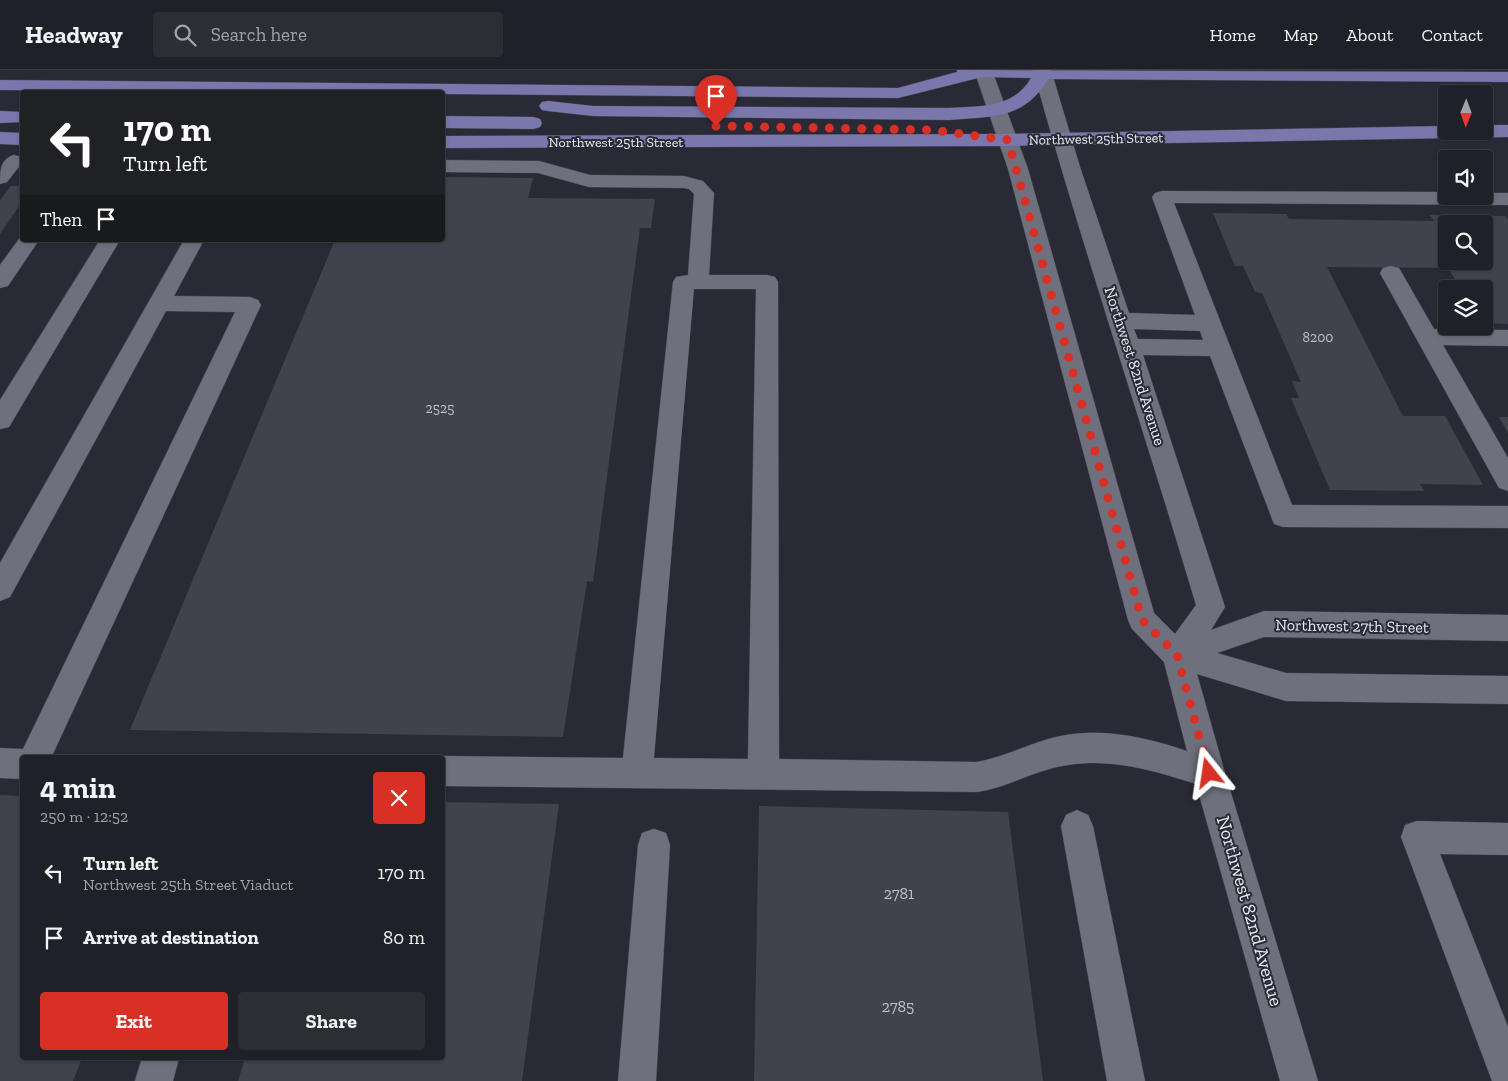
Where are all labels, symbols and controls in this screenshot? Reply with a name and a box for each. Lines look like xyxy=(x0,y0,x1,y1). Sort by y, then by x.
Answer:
search box xyxy=(153,12,503,57)
text: Headway xyxy=(25,20,123,49)
icon: search xyxy=(171,21,199,49)
text: Search here xyxy=(211,23,307,46)
text: Home xyxy=(1209,24,1256,46)
text: Map xyxy=(1284,24,1318,46)
text: About xyxy=(1346,24,1393,46)
text: Contact xyxy=(1421,24,1483,46)
pin xyxy=(695,75,737,126)
icon: arrive xyxy=(702,82,730,110)
north arrow xyxy=(1438,85,1492,140)
map controls xyxy=(1438,85,1493,335)
text: 170 m xyxy=(123,108,211,150)
icon: left xyxy=(40,110,105,175)
street label: Northwest 25th Street xyxy=(1028,129,1164,149)
street label: Northwest 25th Street xyxy=(549,134,684,151)
text: Turn left xyxy=(123,150,207,177)
button: sound xyxy=(1438,150,1493,205)
icon: arrive xyxy=(92,205,120,233)
text: Then xyxy=(40,208,82,231)
button: search xyxy=(1438,215,1493,270)
button: layers xyxy=(1438,280,1493,335)
street label: Northwest 82nd Avenue xyxy=(1100,284,1170,448)
house number: 8200 xyxy=(1303,329,1333,346)
house number: 2525 xyxy=(426,400,454,417)
street label: Northwest 27th Street xyxy=(1275,615,1429,637)
position arrow xyxy=(1182,746,1234,798)
text: 4 min xyxy=(40,770,116,806)
button: close xyxy=(373,772,425,824)
text: 250 m · 12:52 xyxy=(40,807,128,826)
street label: Northwest 82nd Avenue xyxy=(1212,813,1288,1009)
text: Turn left xyxy=(83,852,158,875)
icon: left xyxy=(40,859,68,887)
text: 170 m xyxy=(377,861,425,884)
text: Northwest 25th Street Viaduct xyxy=(83,875,294,894)
house number: 2781 xyxy=(884,884,914,903)
icon: arrive xyxy=(40,924,68,952)
text: Arrive at destination xyxy=(83,926,259,949)
text: 80 m xyxy=(383,926,425,949)
button: Exit xyxy=(40,992,228,1050)
button: Share xyxy=(238,992,425,1050)
house number: 2785 xyxy=(882,997,914,1016)

